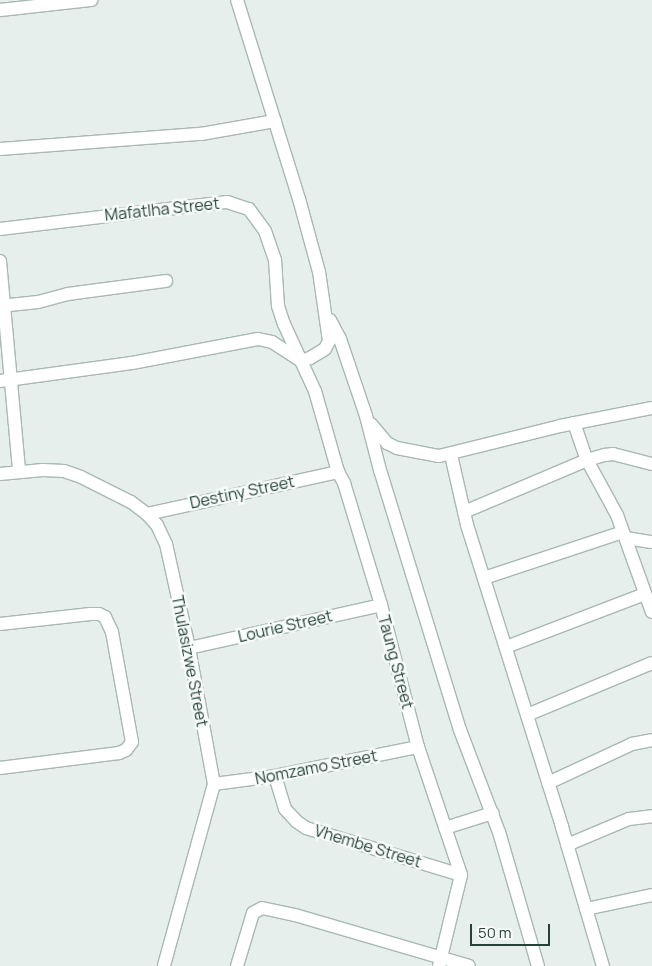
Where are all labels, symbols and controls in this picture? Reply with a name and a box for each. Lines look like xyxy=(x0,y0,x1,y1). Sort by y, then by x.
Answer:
street label: Mafatlha Street xyxy=(104,193,220,225)
street label: Destiny Street xyxy=(188,472,296,512)
street label: Thulasizwe Street xyxy=(168,594,212,728)
street label: Lourie Street xyxy=(236,606,334,646)
street label: Taung Street xyxy=(374,613,418,711)
street label: Nomzamo Street xyxy=(253,746,379,788)
street label: Vhembe Street xyxy=(312,821,424,871)
scale bar xyxy=(472,914,552,946)
text: 50 m xyxy=(478,922,512,943)

